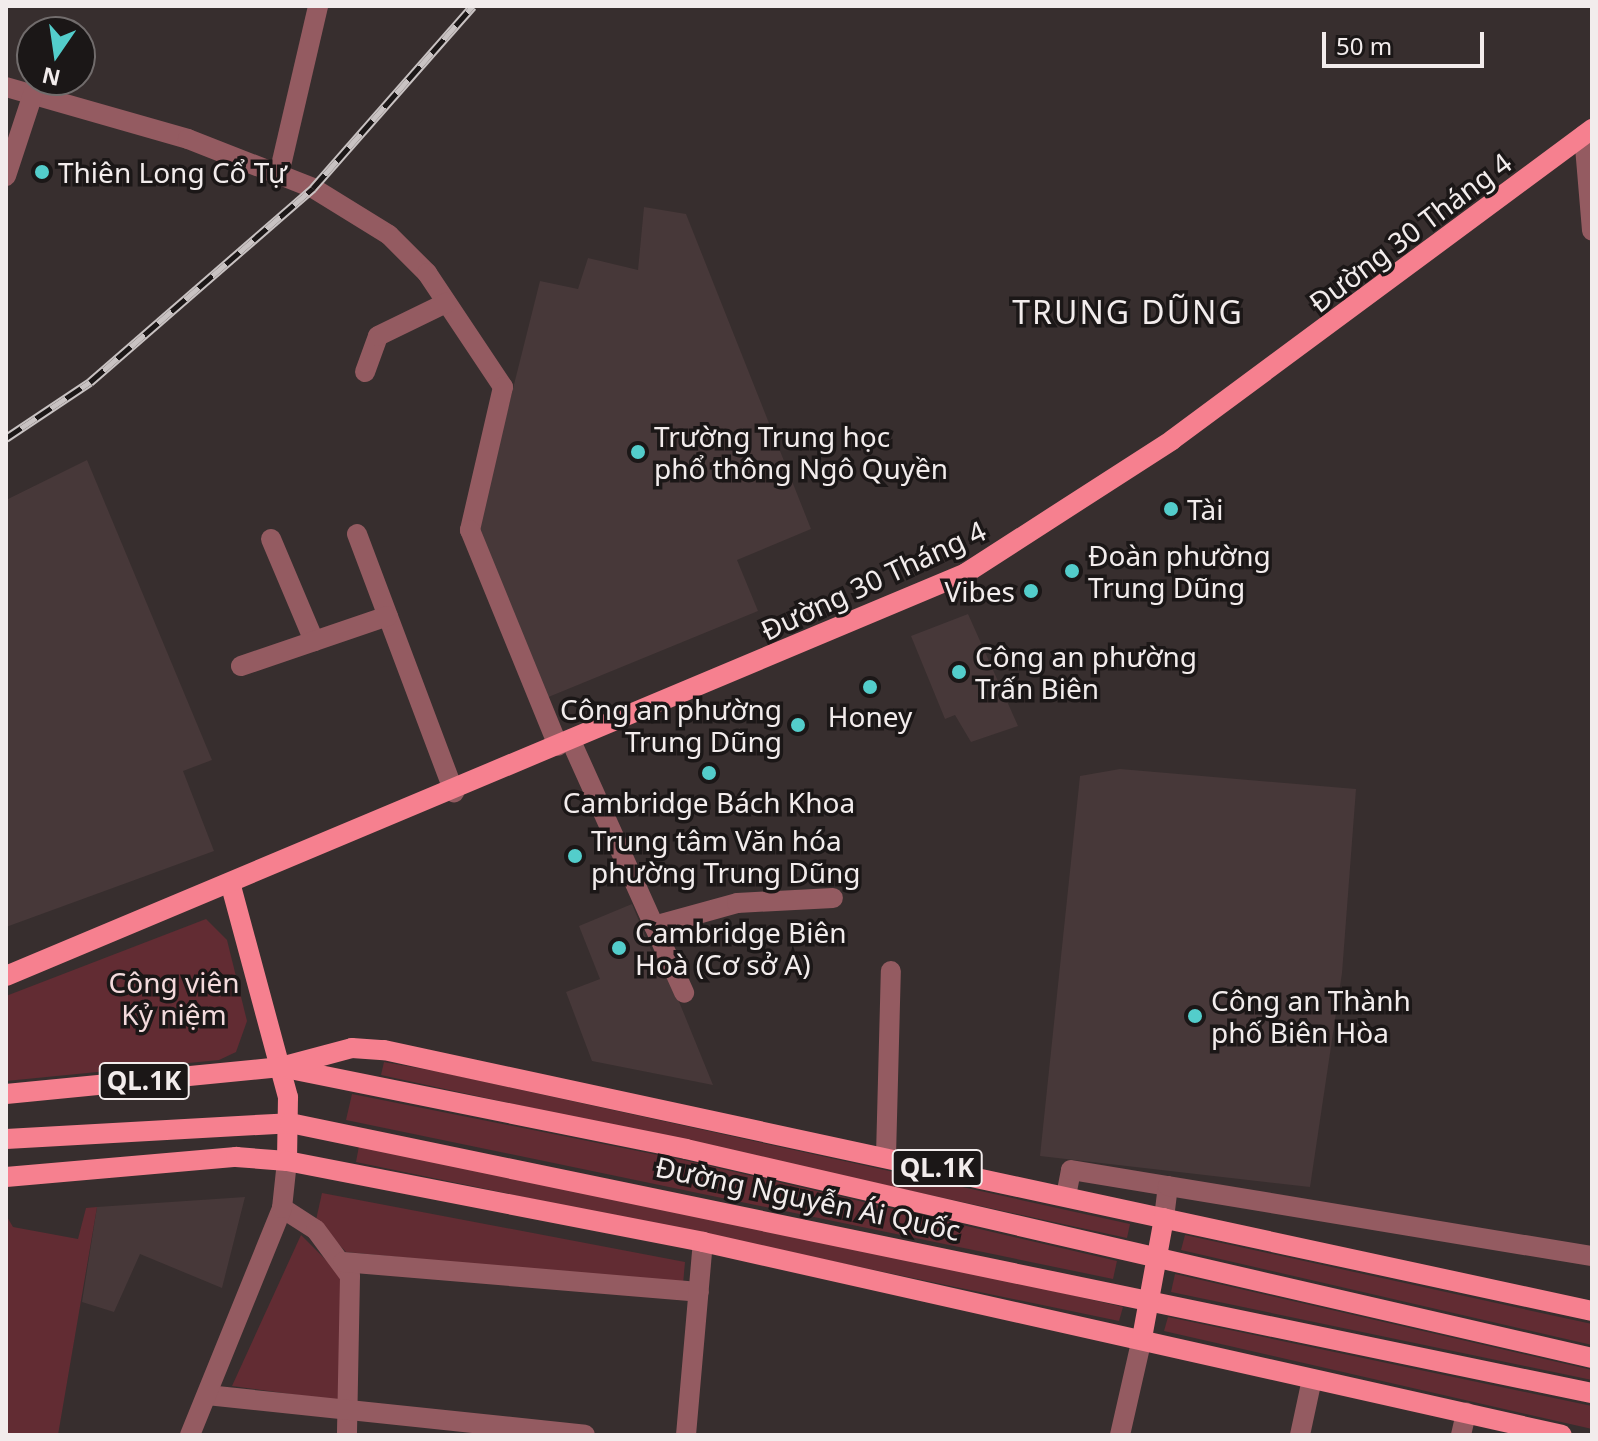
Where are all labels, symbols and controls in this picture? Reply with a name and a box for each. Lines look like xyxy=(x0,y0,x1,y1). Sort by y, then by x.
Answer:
north arrow xyxy=(16,16,96,96)
scale bar xyxy=(1326,16,1488,66)
text: 50 m xyxy=(1336,29,1392,62)
text: N xyxy=(39,61,63,94)
street label: Đường 30 Tháng 4 xyxy=(1302,145,1518,319)
place label: Thiên Long Cổ Tự xyxy=(58,155,287,189)
marker: Thiên Long Cổ Tự xyxy=(33,163,51,181)
district label: TRUNG DŨNG xyxy=(1012,293,1244,331)
place label: Trường Trung học phổ thông Ngô Quyền xyxy=(654,419,948,485)
marker: Trường Trung học phổ thông Ngô Quyền xyxy=(629,443,647,461)
place label: Tài xyxy=(1187,492,1224,526)
marker: Tài xyxy=(1162,500,1180,518)
street label: Đường 30 Tháng 4 xyxy=(755,513,991,647)
place label: Đoàn phường Trung Dũng xyxy=(1088,538,1271,604)
marker: Đoàn phường Trung Dũng xyxy=(1063,562,1081,580)
place label: Vibes xyxy=(945,574,1015,608)
marker: Vibes xyxy=(1022,582,1040,600)
place label: Công an phường Trấn Biên xyxy=(975,639,1197,705)
marker: Công an phường Trấn Biên xyxy=(950,663,968,681)
marker: Honey xyxy=(861,678,879,696)
place label: Công an phường Trung Dũng xyxy=(560,692,782,758)
place label: Honey xyxy=(828,699,912,733)
marker: Công an phường Trung Dũng xyxy=(789,716,807,734)
marker: Cambridge Bách Khoa xyxy=(700,764,718,782)
place label: Cambridge Bách Khoa xyxy=(563,785,855,819)
place label: Trung tâm Văn hóa phường Trung Dũng xyxy=(591,823,861,889)
marker: Trung tâm Văn hóa phường Trung Dũng xyxy=(566,847,584,865)
place label: Cambridge Biên Hoà (Cơ sở A) xyxy=(635,915,847,981)
marker: Cambridge Biên Hoà (Cơ sở A) xyxy=(610,939,628,957)
park label: Công viên Kỷ niệm xyxy=(109,965,239,1031)
place label: Công an Thành phố Biên Hòa xyxy=(1211,983,1411,1049)
marker: Công an Thành phố Biên Hòa xyxy=(1186,1007,1204,1025)
road number: QL.1K xyxy=(98,1059,190,1103)
road number: QL.1K xyxy=(891,1146,983,1190)
street label: Đường Nguyễn Ái Quốc xyxy=(653,1149,963,1247)

